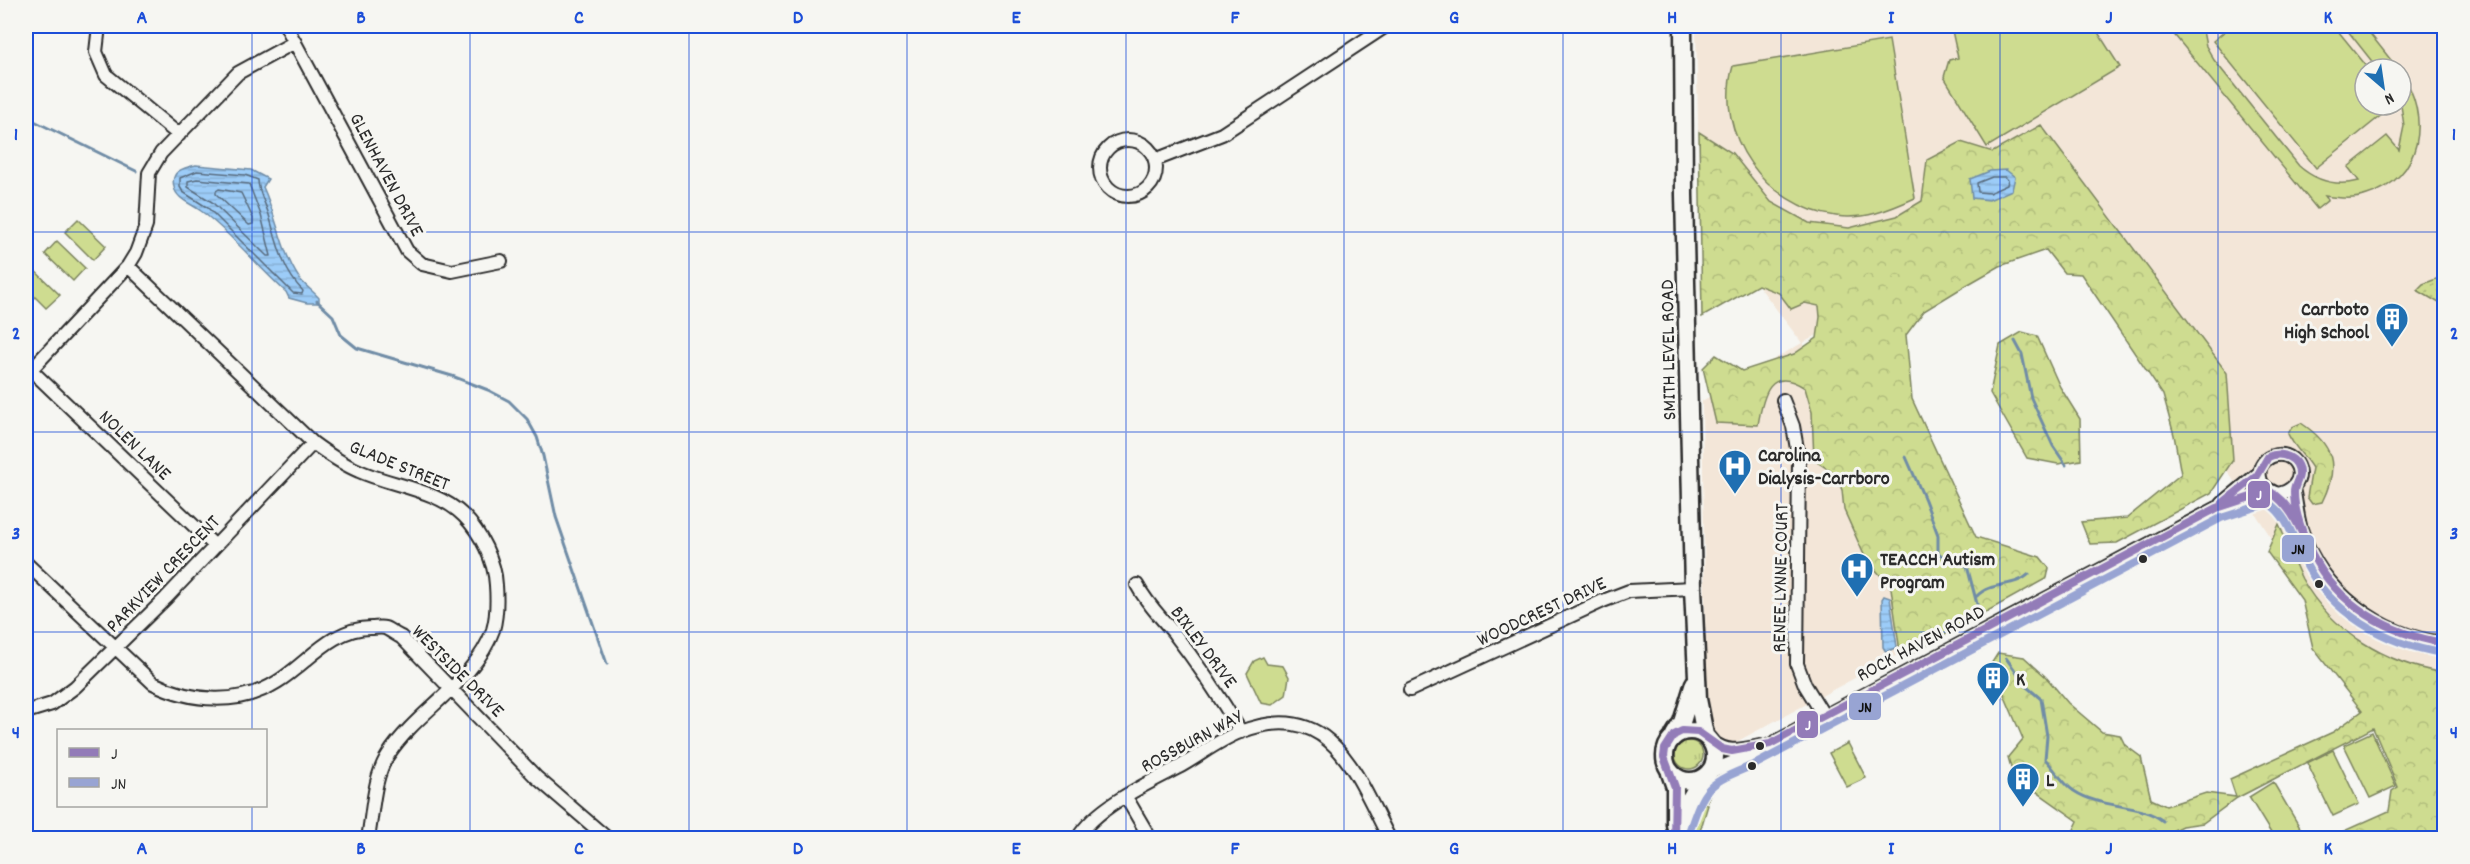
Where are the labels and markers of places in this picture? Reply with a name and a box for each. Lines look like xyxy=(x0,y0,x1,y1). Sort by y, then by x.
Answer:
place label: Carrboto High School xyxy=(2284,297,2369,348)
building icon: Carrboto High School xyxy=(2374,301,2410,348)
place label: Carolina Dialysis-Carrboro xyxy=(1758,443,1890,494)
hospital icon: Carolina Dialysis-Carrboro xyxy=(1717,448,1753,495)
place label: TEACCH Autism Program xyxy=(1880,547,1996,598)
hospital icon: TEACCH Autism Program xyxy=(1839,551,1875,598)
unlabelled marker xyxy=(2137,553,2149,565)
unlabelled marker xyxy=(2313,578,2325,590)
building icon: K xyxy=(1975,660,2011,707)
place label: K xyxy=(2016,667,2026,695)
unlabelled marker xyxy=(1754,740,1766,752)
unlabelled marker xyxy=(1746,760,1758,772)
building icon: L xyxy=(2005,761,2041,808)
place label: L xyxy=(2046,768,2055,796)

